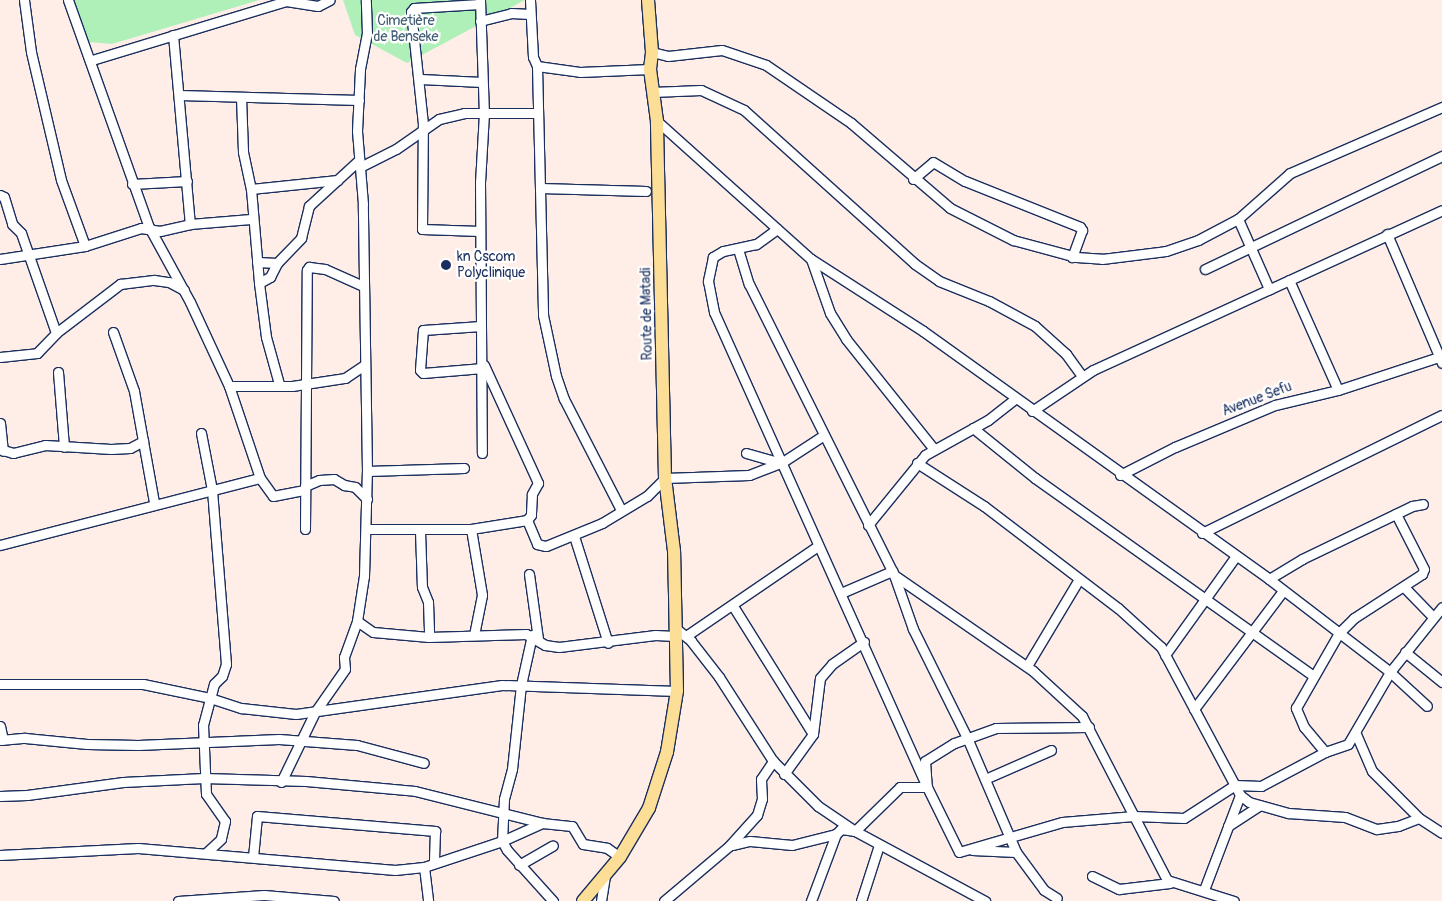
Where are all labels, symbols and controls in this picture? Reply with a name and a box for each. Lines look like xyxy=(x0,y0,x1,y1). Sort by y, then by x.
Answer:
park label: Cimetière de Benseke xyxy=(373,13,439,46)
place label: kn Cscom Polyclinique xyxy=(457,249,525,282)
marker: kn Cscom Polyclinique xyxy=(439,258,453,272)
street label: Route de Matadi xyxy=(638,267,656,361)
street label: Avenue Sefu xyxy=(1220,378,1294,420)

